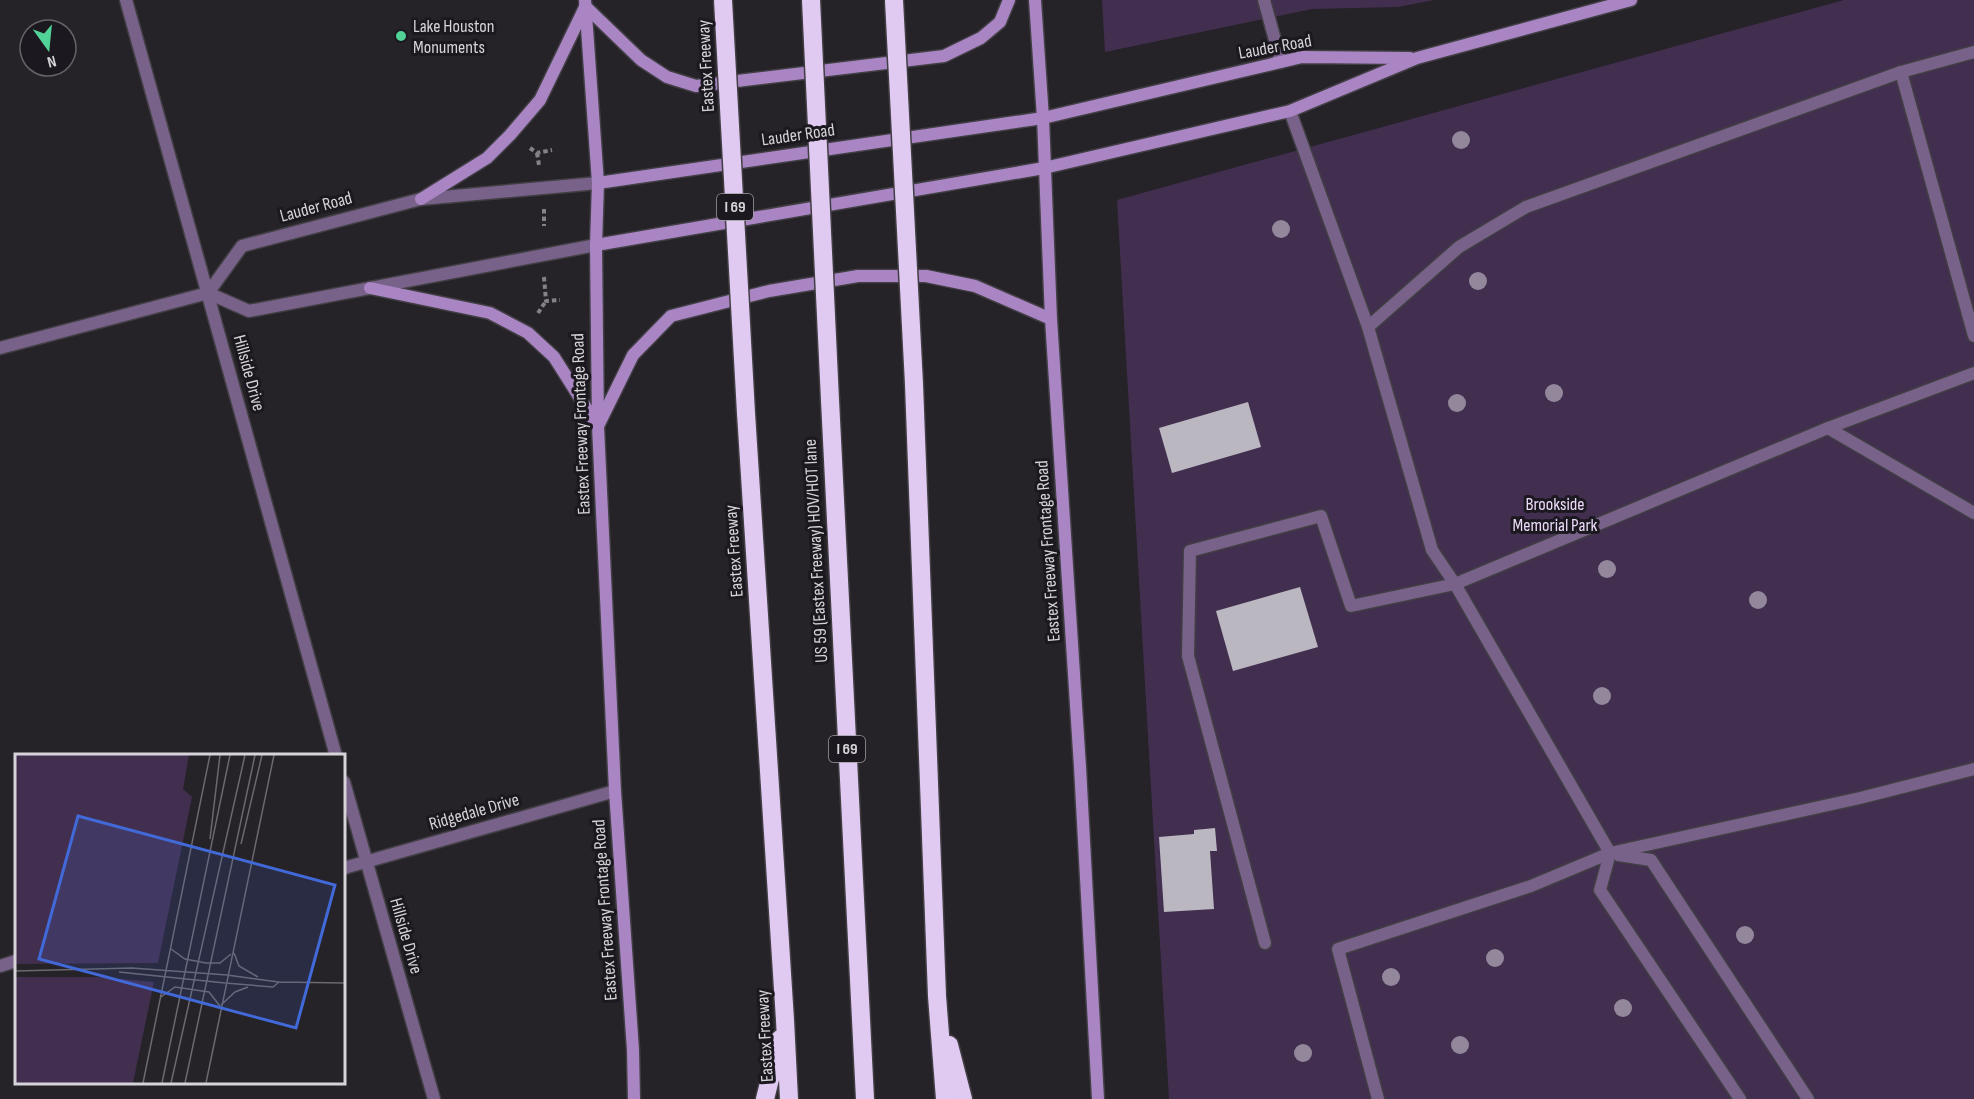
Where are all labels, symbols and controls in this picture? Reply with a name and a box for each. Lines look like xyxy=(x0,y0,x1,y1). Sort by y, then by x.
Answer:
place label: Lake Houston Monuments xyxy=(413,16,494,58)
north arrow xyxy=(18,18,78,78)
street label: Eastex Freeway xyxy=(693,19,719,113)
marker: Lake Houston Monuments xyxy=(394,29,408,43)
street label: Lauder Road xyxy=(1237,30,1313,64)
text: N xyxy=(45,51,58,71)
street label: Lauder Road xyxy=(760,119,836,151)
street label: Lauder Road xyxy=(278,187,354,227)
road number: I 69 xyxy=(717,194,753,220)
street label: Hillside Drive xyxy=(229,333,269,413)
street label: Eastex Freeway Frontage Road xyxy=(567,333,595,515)
street label: US 59 (Eastex Freeway) HOV/HOT lane xyxy=(800,439,832,663)
street label: Eastex Freeway Frontage Road xyxy=(1031,460,1065,642)
park label: Brookside Memorial Park xyxy=(1513,494,1598,536)
street label: Eastex Freeway xyxy=(720,504,748,598)
road number: I 69 xyxy=(829,736,865,762)
inset map xyxy=(15,754,345,1084)
street label: Ridgedale Drive xyxy=(426,789,522,835)
street label: Eastex Freeway Frontage Road xyxy=(588,819,622,1001)
street label: Hillside Drive xyxy=(385,896,427,976)
street label: Eastex Freeway xyxy=(752,989,778,1083)

